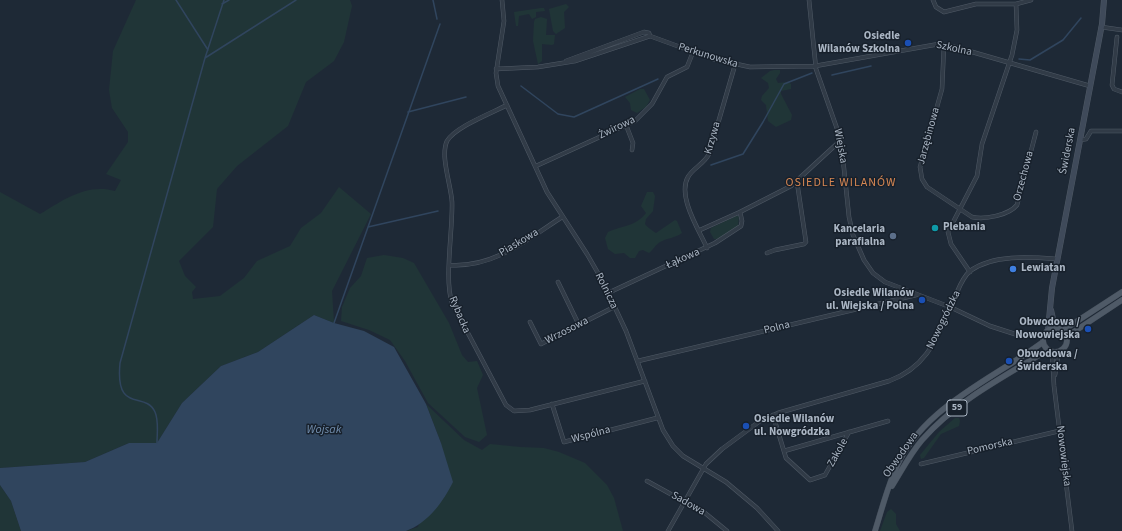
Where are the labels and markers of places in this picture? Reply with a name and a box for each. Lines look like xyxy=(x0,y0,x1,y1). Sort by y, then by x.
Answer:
place label: Osiedle Wilanów Szkolna xyxy=(818,30,900,56)
marker: Osiedle Wilanów Szkolna xyxy=(903,38,913,48)
place label: Plebania xyxy=(943,221,986,235)
place label: Kancelaria parafialna xyxy=(833,223,885,249)
marker: Plebania xyxy=(930,223,940,233)
marker: Kancelaria parafialna xyxy=(888,231,898,241)
place label: Lewiatan xyxy=(1021,262,1065,276)
marker: Lewiatan xyxy=(1008,264,1018,274)
place label: Osiedle Wilanów ul. Wiejska / Polna xyxy=(826,287,914,313)
marker: Osiedle Wilanów ul. Wiejska / Polna xyxy=(917,295,927,305)
place label: Obwodowa / Nowowiejska xyxy=(1015,316,1080,342)
marker: Obwodowa / Nowowiejska xyxy=(1083,324,1093,334)
place label: Obwodowa / Świderska xyxy=(1017,348,1078,374)
marker: Obwodowa / Świderska xyxy=(1004,356,1014,366)
place label: Osiedle Wilanów ul. Nowgródzka xyxy=(754,413,834,439)
marker: Osiedle Wilanów ul. Nowgródzka xyxy=(741,421,751,431)

